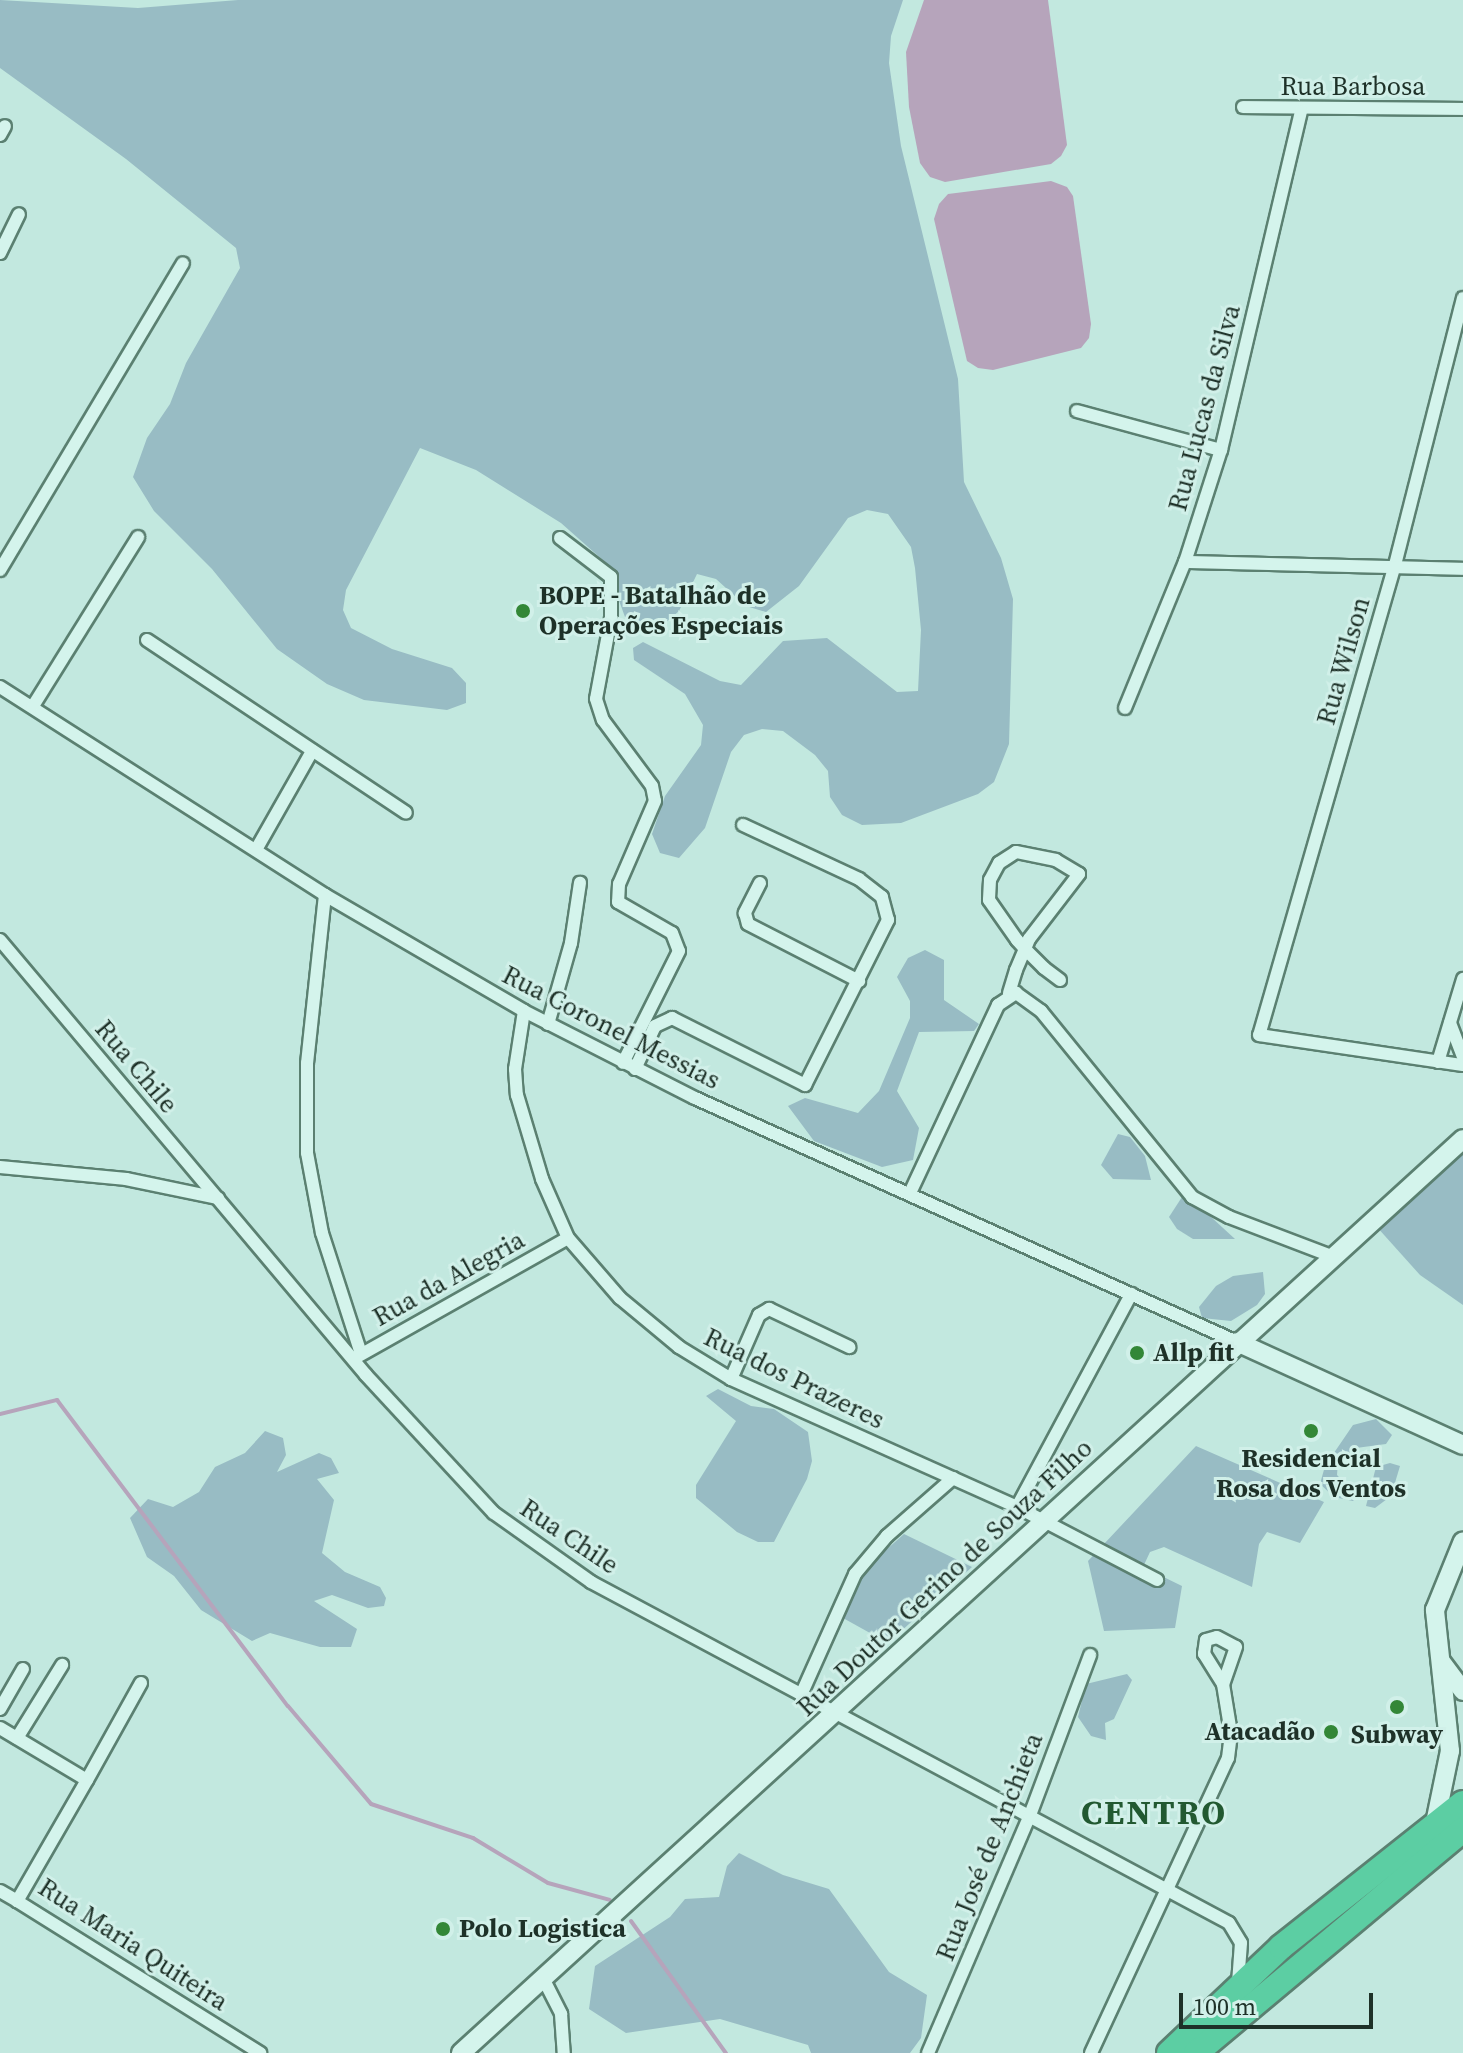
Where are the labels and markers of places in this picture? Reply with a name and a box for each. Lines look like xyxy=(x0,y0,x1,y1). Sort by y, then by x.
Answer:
place label: BOPE - Batalhão de Operações Especiais xyxy=(539,580,783,642)
marker: BOPE - Batalhão de Operações Especiais xyxy=(514,602,532,620)
place label: Allp fit xyxy=(1153,1337,1234,1369)
marker: Allp fit xyxy=(1128,1344,1146,1362)
marker: Residencial Rosa dos Ventos xyxy=(1302,1422,1320,1440)
place label: Residencial Rosa dos Ventos xyxy=(1216,1443,1406,1504)
marker: Subway xyxy=(1388,1698,1406,1716)
place label: Atacadão xyxy=(1204,1716,1315,1748)
place label: Subway xyxy=(1351,1719,1443,1751)
marker: Atacadão xyxy=(1322,1723,1340,1741)
place label: Polo Logistica xyxy=(459,1913,626,1945)
marker: Polo Logistica xyxy=(434,1920,452,1938)

